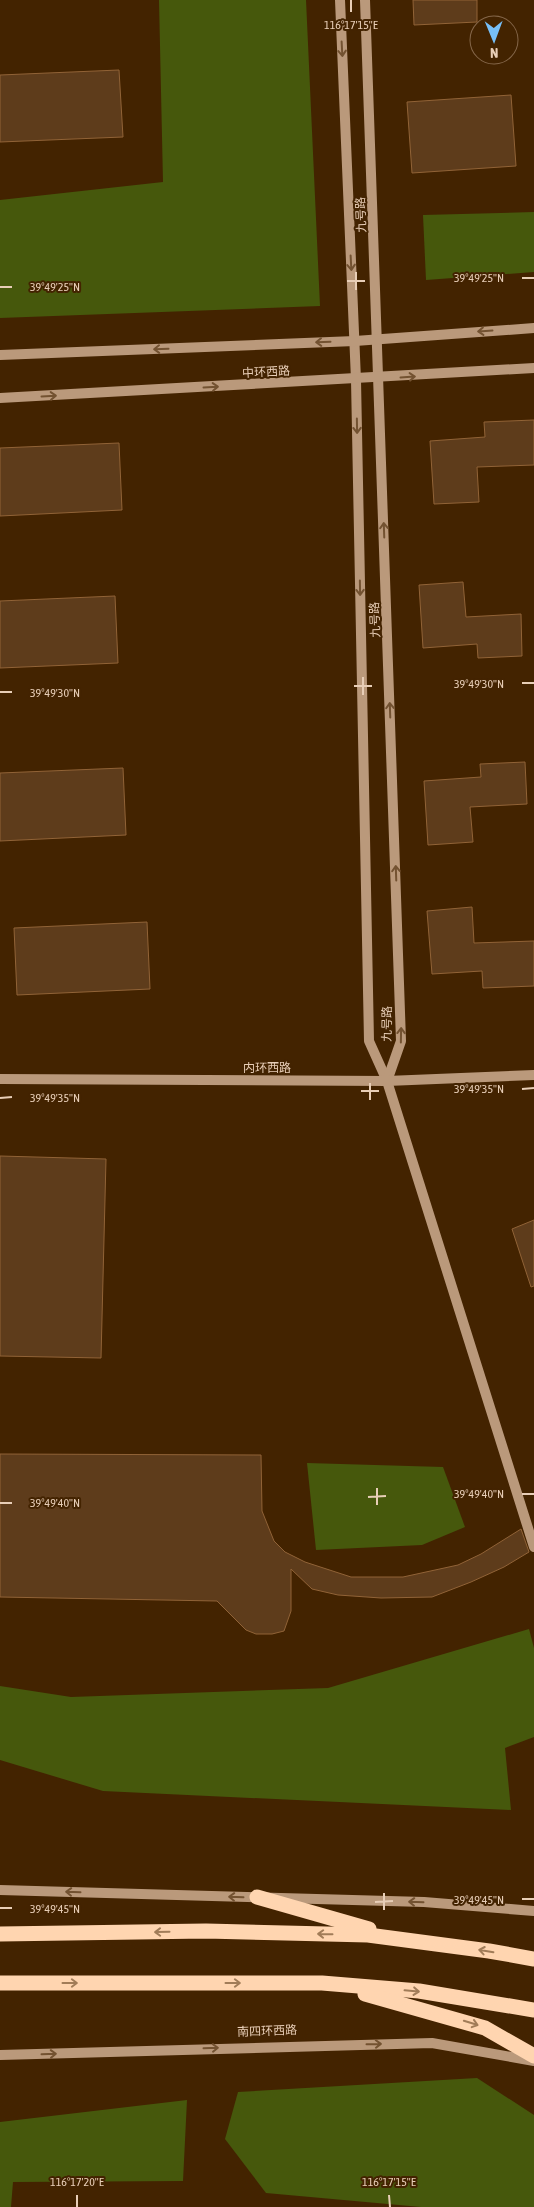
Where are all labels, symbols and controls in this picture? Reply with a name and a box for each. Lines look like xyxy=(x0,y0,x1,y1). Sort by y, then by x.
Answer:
north arrow xyxy=(469,15,519,65)
text: 116°17'15"E xyxy=(324,18,378,32)
one-way arrow xyxy=(337,40,346,56)
text: N xyxy=(490,45,498,61)
street label: 九号路 xyxy=(353,197,369,233)
one-way arrow xyxy=(347,255,356,271)
text: 39°49'25"N xyxy=(454,271,504,285)
text: 39°49'25"N xyxy=(30,280,80,294)
one-way arrow xyxy=(478,327,494,336)
one-way arrow xyxy=(315,337,332,347)
one-way arrow xyxy=(153,344,169,353)
street label: 中环西路 xyxy=(242,364,290,380)
one-way arrow xyxy=(400,372,416,381)
one-way arrow xyxy=(203,383,219,392)
one-way arrow xyxy=(40,391,56,400)
one-way arrow xyxy=(352,418,362,434)
one-way arrow xyxy=(379,522,389,538)
one-way arrow xyxy=(355,580,365,596)
street label: 九号路 xyxy=(367,602,383,638)
text: 39°49'30"N xyxy=(454,677,504,691)
text: 39°49'30"N xyxy=(30,686,80,700)
one-way arrow xyxy=(385,702,395,718)
one-way arrow xyxy=(391,865,400,881)
street label: 九号路 xyxy=(380,1006,394,1042)
one-way arrow xyxy=(396,1027,406,1044)
street label: 内环西路 xyxy=(243,1061,291,1075)
text: 39°49'35"N xyxy=(454,1082,504,1096)
text: 39°49'35"N xyxy=(30,1091,80,1105)
text: 39°49'40"N xyxy=(454,1487,504,1501)
text: 39°49'40"N xyxy=(30,1496,80,1510)
one-way arrow xyxy=(65,1887,82,1897)
one-way arrow xyxy=(228,1892,244,1901)
text: 39°49'45"N xyxy=(454,1893,504,1907)
one-way arrow xyxy=(408,1897,424,1907)
text: 39°49'45"N xyxy=(30,1902,80,1916)
one-way arrow xyxy=(154,1927,170,1937)
one-way arrow xyxy=(317,1929,333,1939)
one-way arrow xyxy=(478,1945,494,1955)
one-way arrow xyxy=(62,1978,78,1988)
one-way arrow xyxy=(224,1978,240,1988)
one-way arrow xyxy=(404,1986,420,1996)
one-way arrow xyxy=(462,2019,478,2029)
street label: 南四环西路 xyxy=(237,2023,297,2039)
one-way arrow xyxy=(365,2039,381,2049)
one-way arrow xyxy=(203,2044,219,2053)
one-way arrow xyxy=(40,2049,56,2058)
text: 116°17'20"E xyxy=(50,2175,104,2189)
text: 116°17'15"E xyxy=(362,2175,416,2189)

